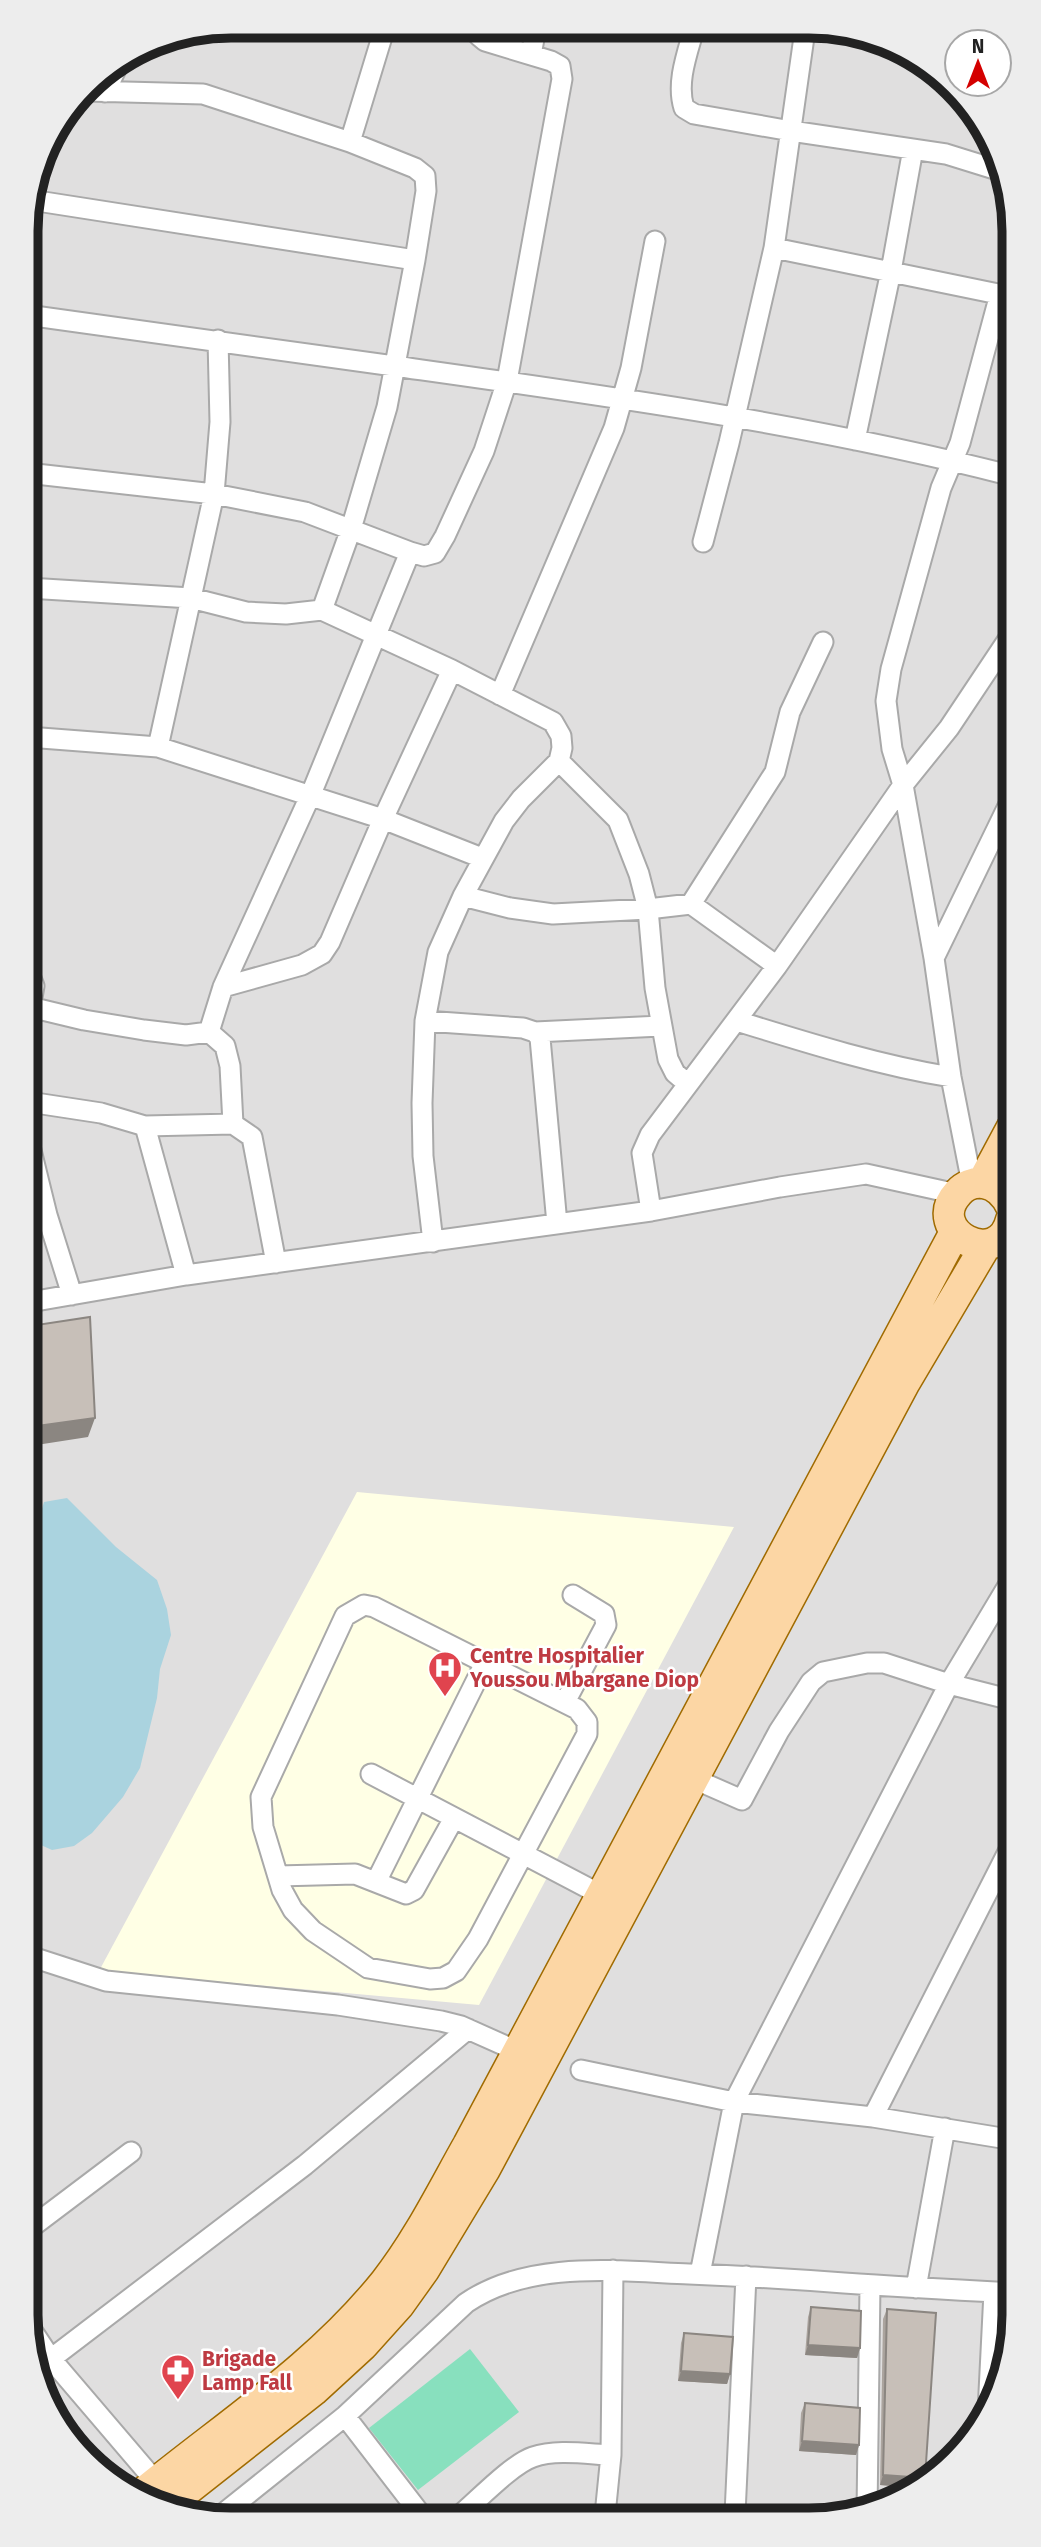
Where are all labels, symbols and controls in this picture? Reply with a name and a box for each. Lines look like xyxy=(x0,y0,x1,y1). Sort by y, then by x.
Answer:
north arrow xyxy=(943,28,1013,98)
text: N xyxy=(972,35,984,58)
place label: Centre Hospitalier Youssou Mbargane Diop xyxy=(469,1643,699,1693)
hospital icon: Centre Hospitalier Youssou Mbargane Diop xyxy=(426,1649,464,1698)
place label: Brigade Lamp Fall xyxy=(202,2346,293,2396)
pharmacy icon: Brigade Lamp Fall xyxy=(159,2352,197,2401)

